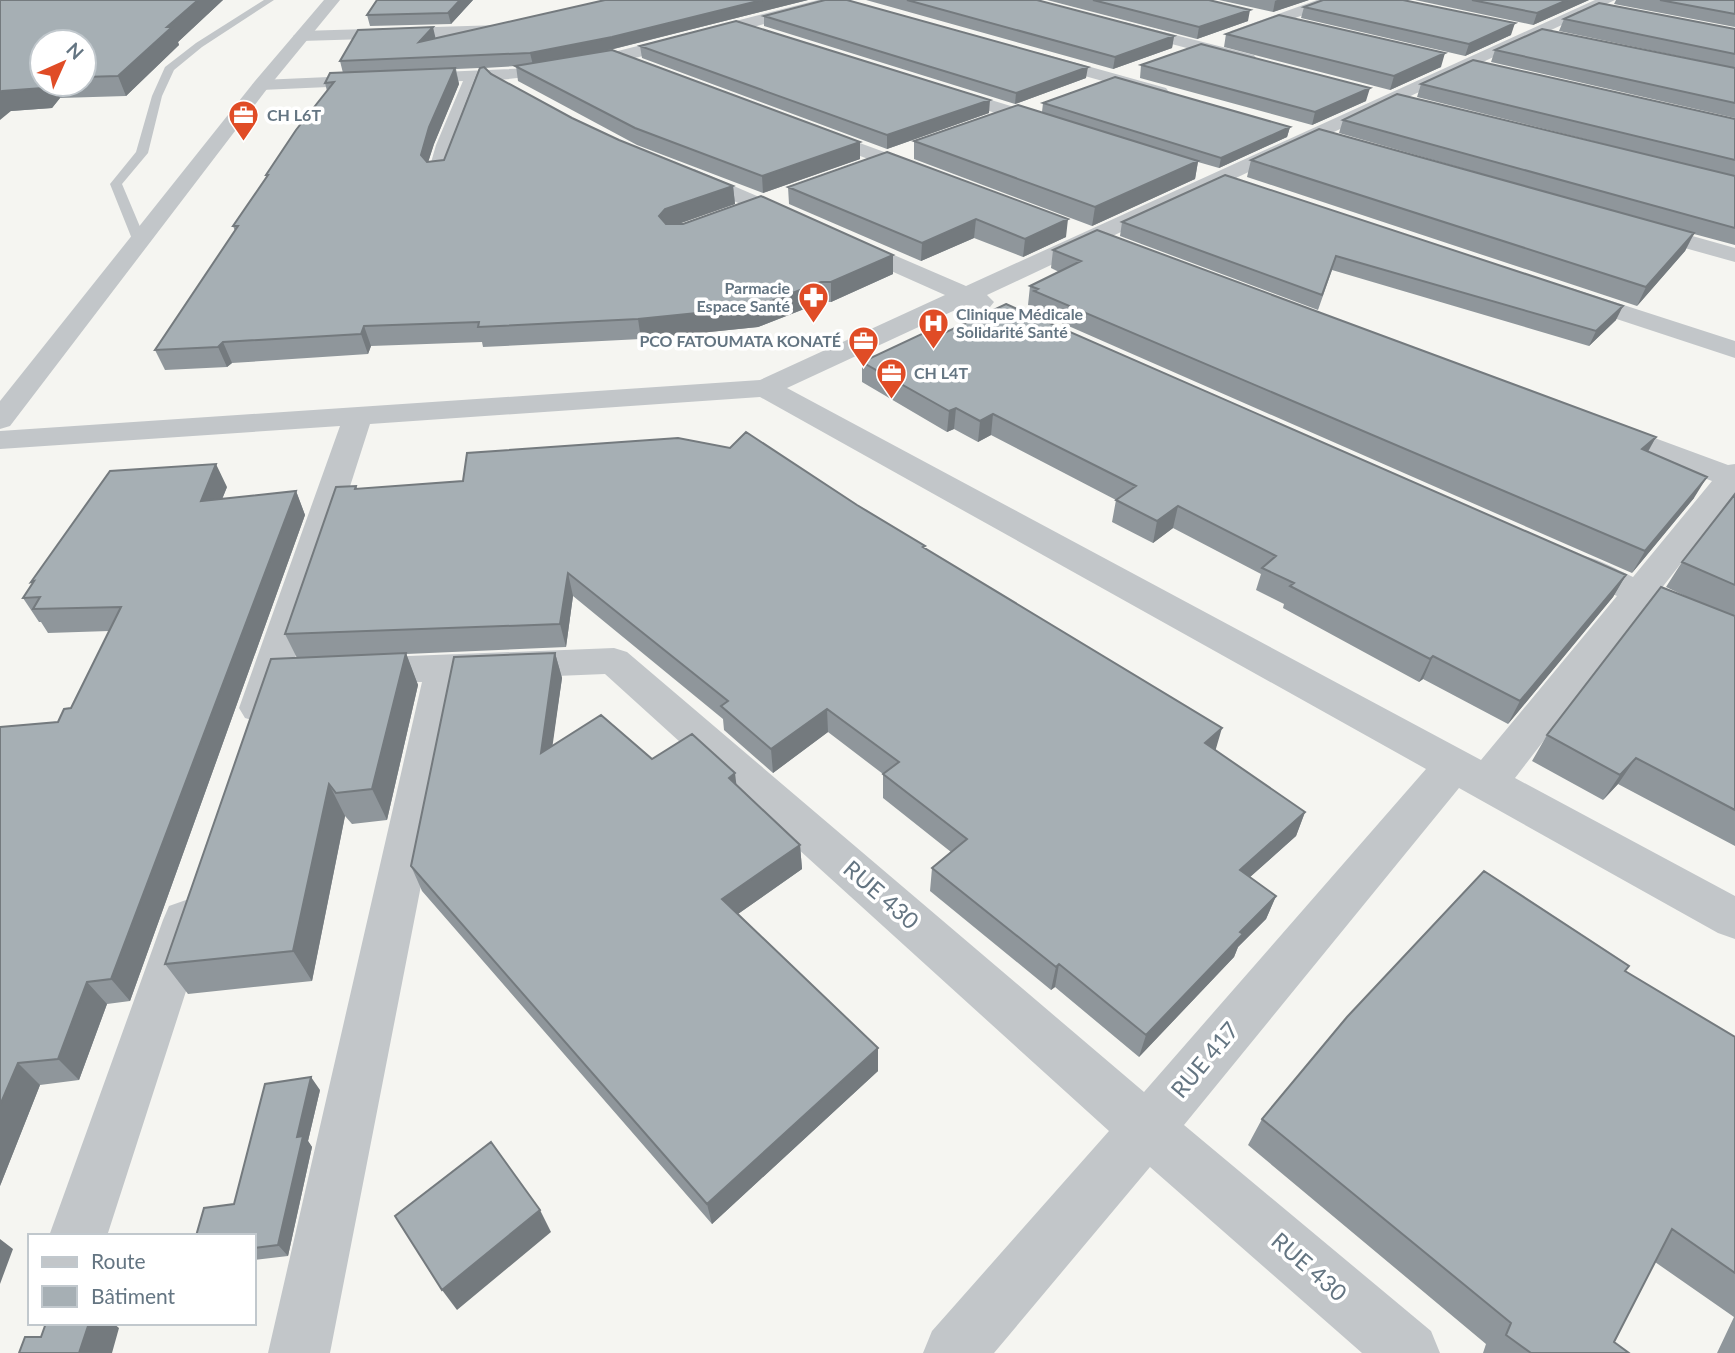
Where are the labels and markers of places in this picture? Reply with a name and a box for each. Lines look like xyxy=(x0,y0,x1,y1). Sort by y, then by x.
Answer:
office icon: CH L6T xyxy=(227,98,261,142)
place label: CH L6T xyxy=(267,105,321,124)
place label: Parmacie Espace Santé xyxy=(697,278,790,315)
pharmacy icon: Parmacie Espace Santé xyxy=(796,280,830,324)
place label: Clinique Médicale Solidarité Santé xyxy=(956,304,1084,341)
hospital icon: Clinique Médicale Solidarité Santé xyxy=(916,306,950,350)
office icon: PCO FATOUMATA KONATÉ xyxy=(847,324,881,368)
place label: PCO FATOUMATA KONATÉ xyxy=(639,331,841,350)
office icon: CH L4T xyxy=(874,356,908,400)
place label: CH L4T xyxy=(914,363,968,382)

